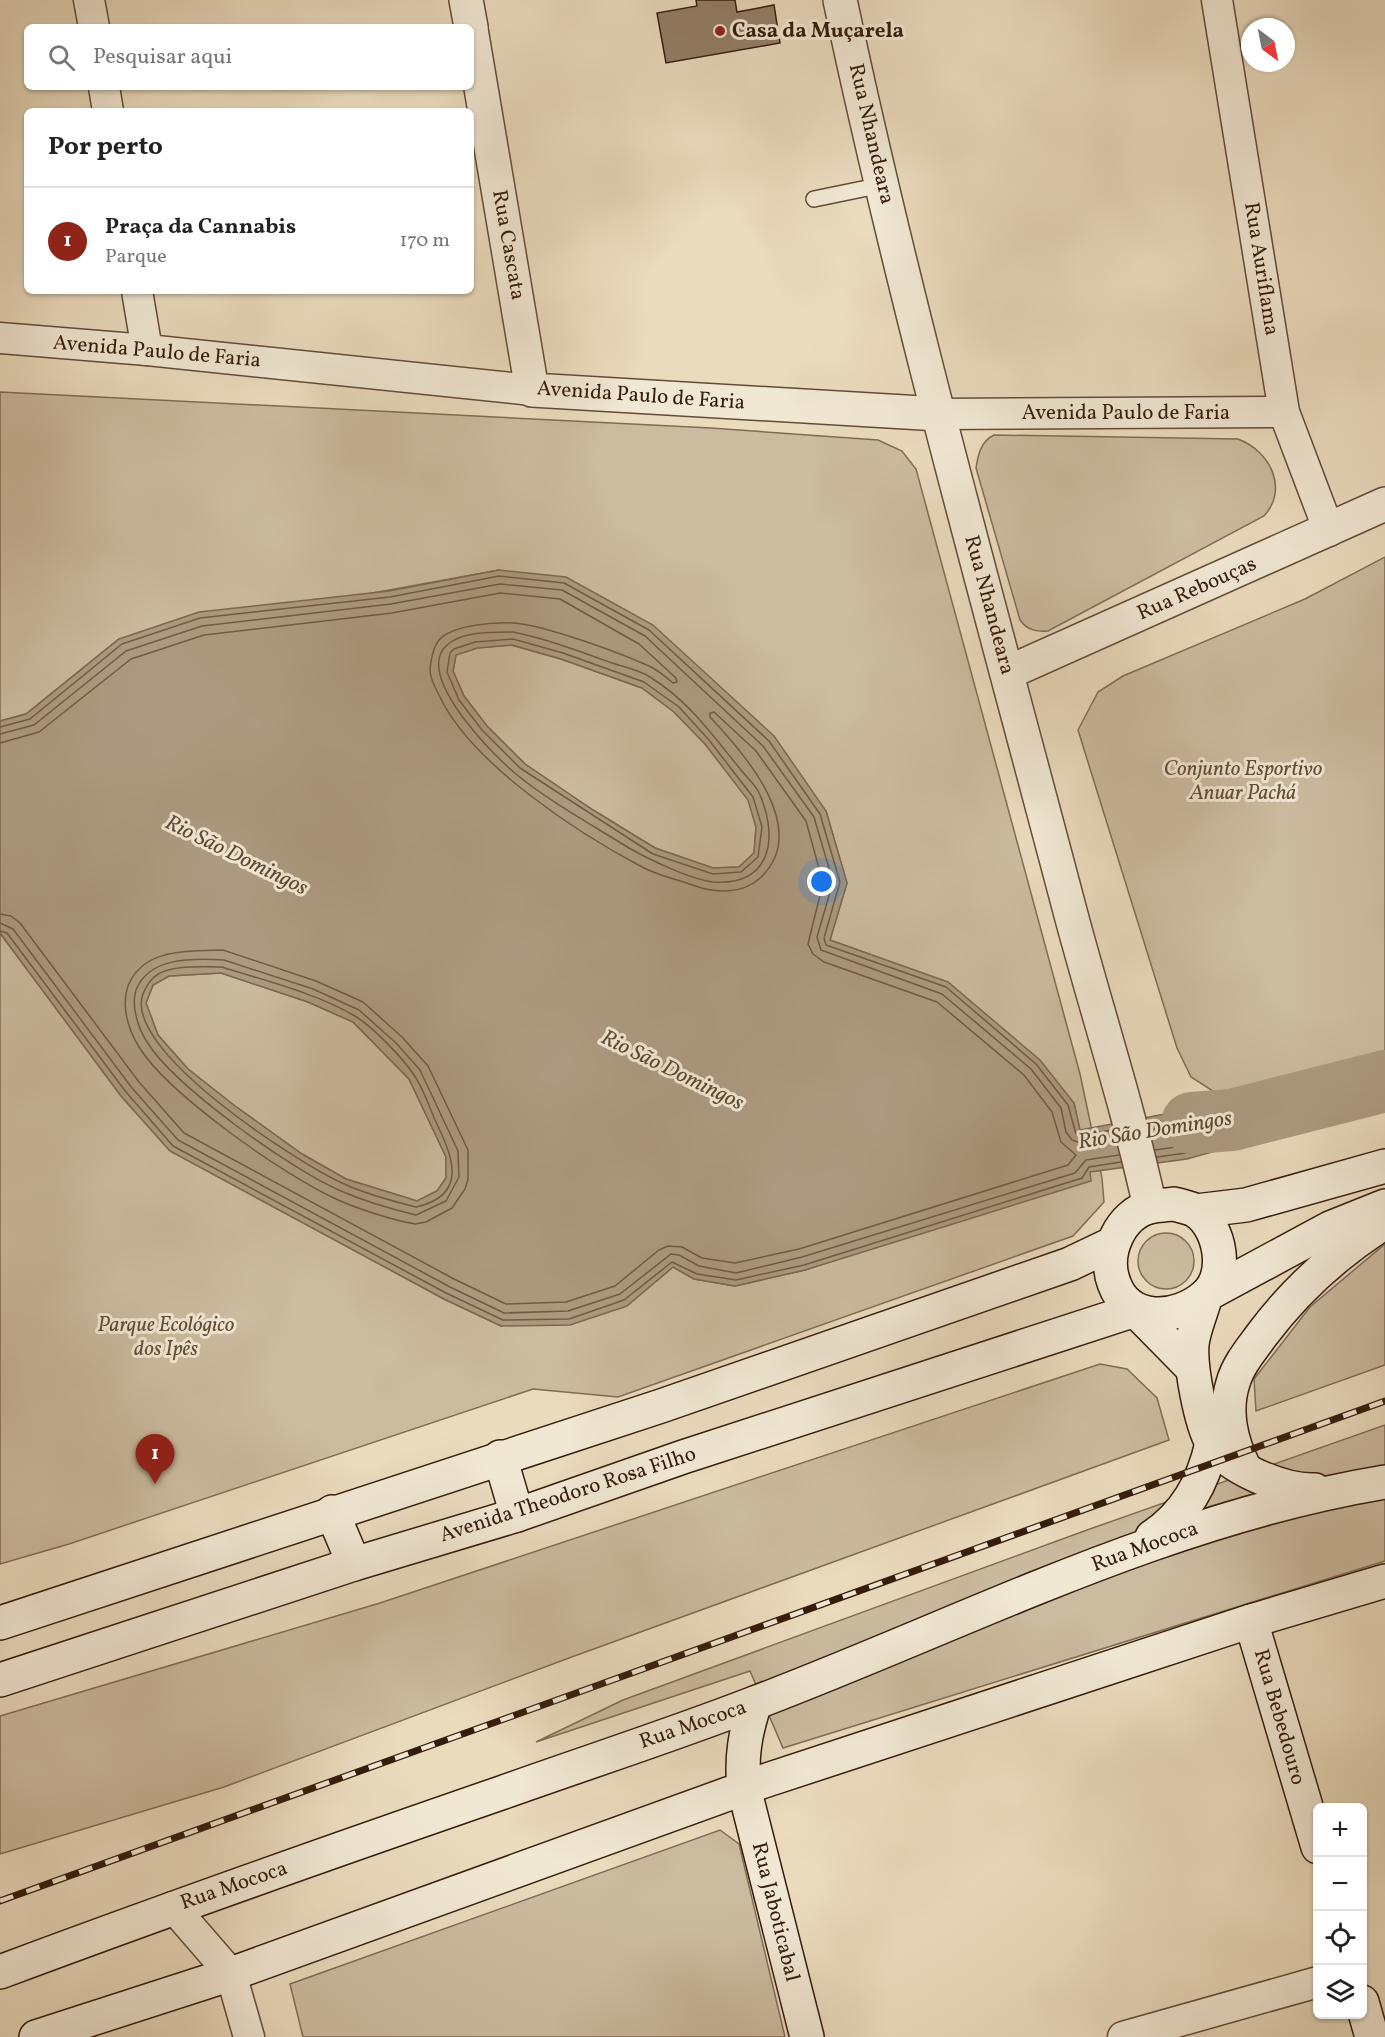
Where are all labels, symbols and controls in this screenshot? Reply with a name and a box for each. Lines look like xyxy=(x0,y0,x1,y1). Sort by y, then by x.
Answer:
place label: Casa da Muçarela xyxy=(732,17,904,46)
north arrow xyxy=(1241,18,1295,72)
search box xyxy=(24,24,474,90)
marker: Casa da Muçarela xyxy=(713,24,727,38)
icon: search xyxy=(45,41,78,74)
text: Pesquisar aqui xyxy=(93,42,232,73)
street label: Rua Nhandeara xyxy=(841,61,901,207)
text: Por perto xyxy=(48,129,163,165)
street label: Rua Cascata xyxy=(484,188,532,302)
street label: Rua Auriflama xyxy=(1236,200,1286,338)
text: Praça da Cannabis xyxy=(105,212,296,243)
text: 1 xyxy=(63,227,72,255)
text: 170 m xyxy=(400,227,450,255)
text: Parque xyxy=(105,243,167,271)
street label: Avenida Paulo de Faria xyxy=(52,328,262,376)
street label: Avenida Paulo de Faria xyxy=(536,374,746,418)
street label: Avenida Paulo de Faria xyxy=(1022,399,1230,428)
street label: Rua Nhandeara xyxy=(956,532,1022,678)
street label: Rua Rebouças xyxy=(1133,550,1261,628)
park label: Conjunto Esportivo Anuar Pachá xyxy=(1164,755,1323,808)
water label: Rio São Domingos xyxy=(159,808,313,904)
your location xyxy=(807,867,836,896)
water label: Rio São Domingos xyxy=(595,1023,749,1119)
water label: Rio São Domingos xyxy=(1076,1104,1234,1158)
park label: Parque Ecológico dos Ipês xyxy=(98,1311,235,1364)
pin: 1 xyxy=(136,1434,174,1484)
street label: Avenida Theodoro Rosa Filho xyxy=(436,1440,700,1550)
street label: Rua Mococa xyxy=(1088,1514,1202,1580)
street label: Rua Bebedouro xyxy=(1246,1646,1312,1788)
street label: Rua Mococa xyxy=(636,1693,750,1757)
map controls xyxy=(1313,1803,1367,2019)
button: + xyxy=(1313,1803,1367,1857)
street label: Rua Jaboticabal xyxy=(744,1839,806,1985)
street label: Rua Mococa xyxy=(177,1854,291,1918)
button: − xyxy=(1313,1857,1367,1911)
button: locate xyxy=(1313,1911,1367,1965)
button: layers xyxy=(1313,1965,1367,2019)

